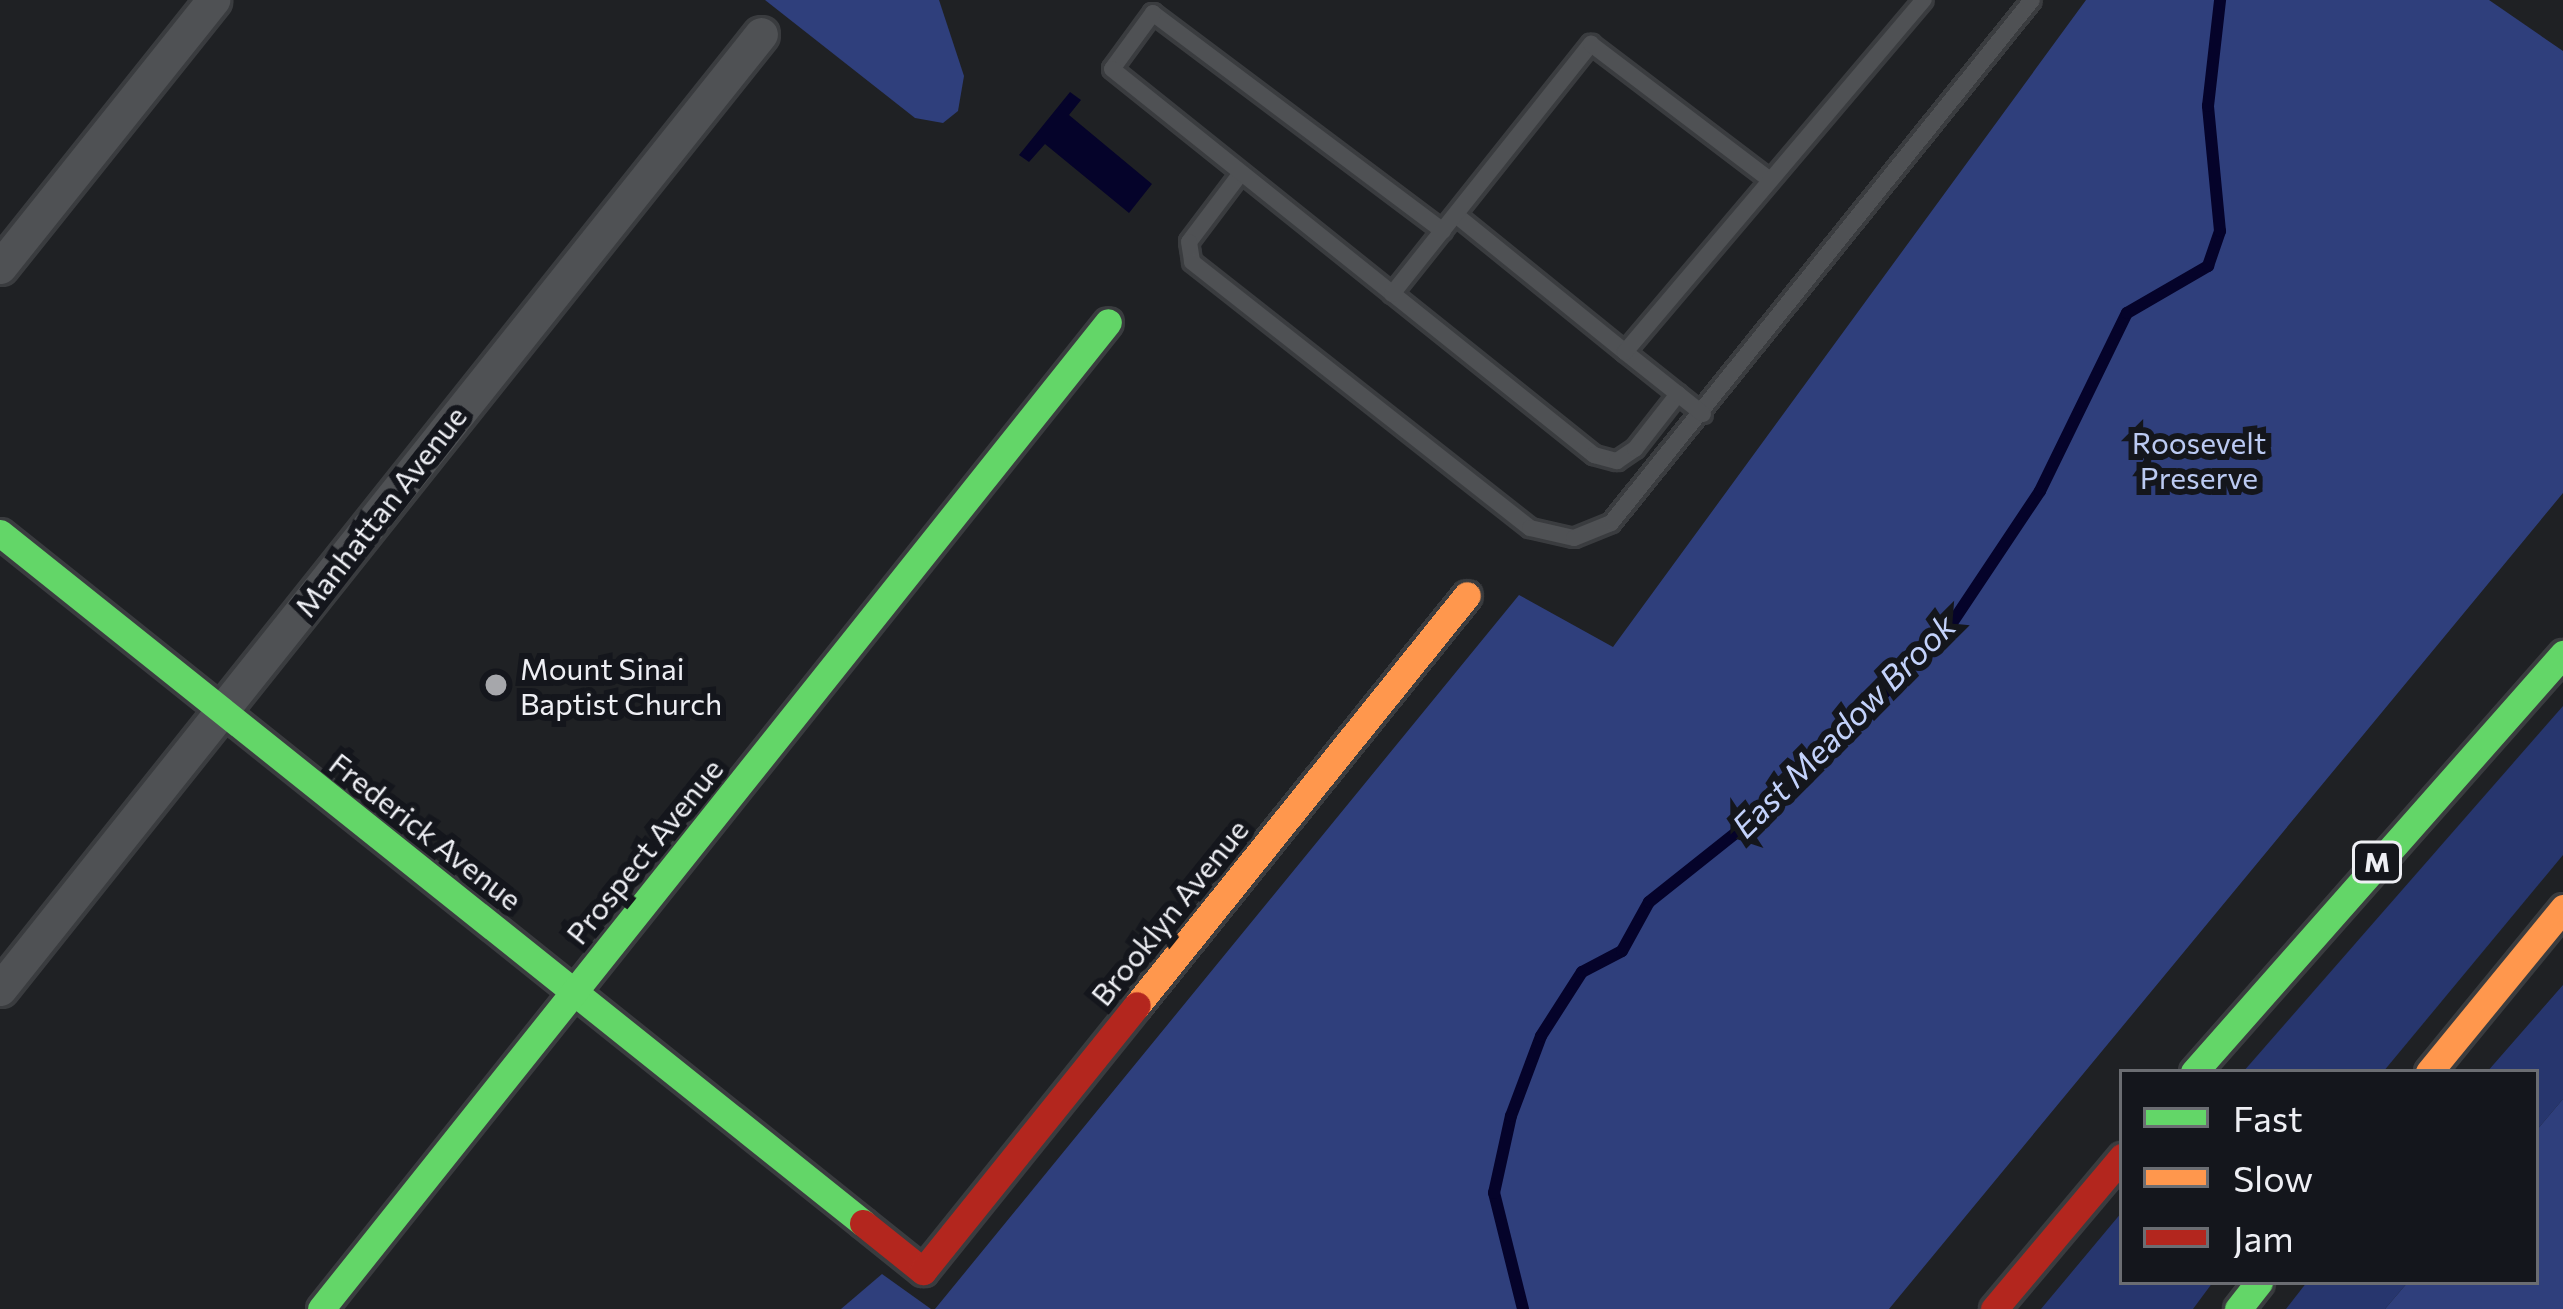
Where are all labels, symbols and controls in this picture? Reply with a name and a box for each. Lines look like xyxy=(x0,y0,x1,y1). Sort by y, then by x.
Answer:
street label: Manhattan Avenue xyxy=(287,398,473,624)
park label: Roosevelt Preserve xyxy=(2132,424,2266,494)
water label: East Meadow Brook xyxy=(1723,605,1963,845)
place label: Mount Sinai Baptist Church xyxy=(520,650,722,720)
marker: Mount Sinai Baptist Church xyxy=(483,672,509,698)
street label: Frederick Avenue xyxy=(323,745,529,917)
street label: Prospect Avenue xyxy=(558,751,730,951)
street label: Brooklyn Avenue xyxy=(1083,812,1255,1012)
road number: M xyxy=(2350,841,2404,883)
legend xyxy=(2119,1069,2539,1285)
text: Fast xyxy=(2233,1095,2303,1139)
text: Slow xyxy=(2233,1155,2313,1199)
text: Jam xyxy=(2233,1215,2294,1259)

